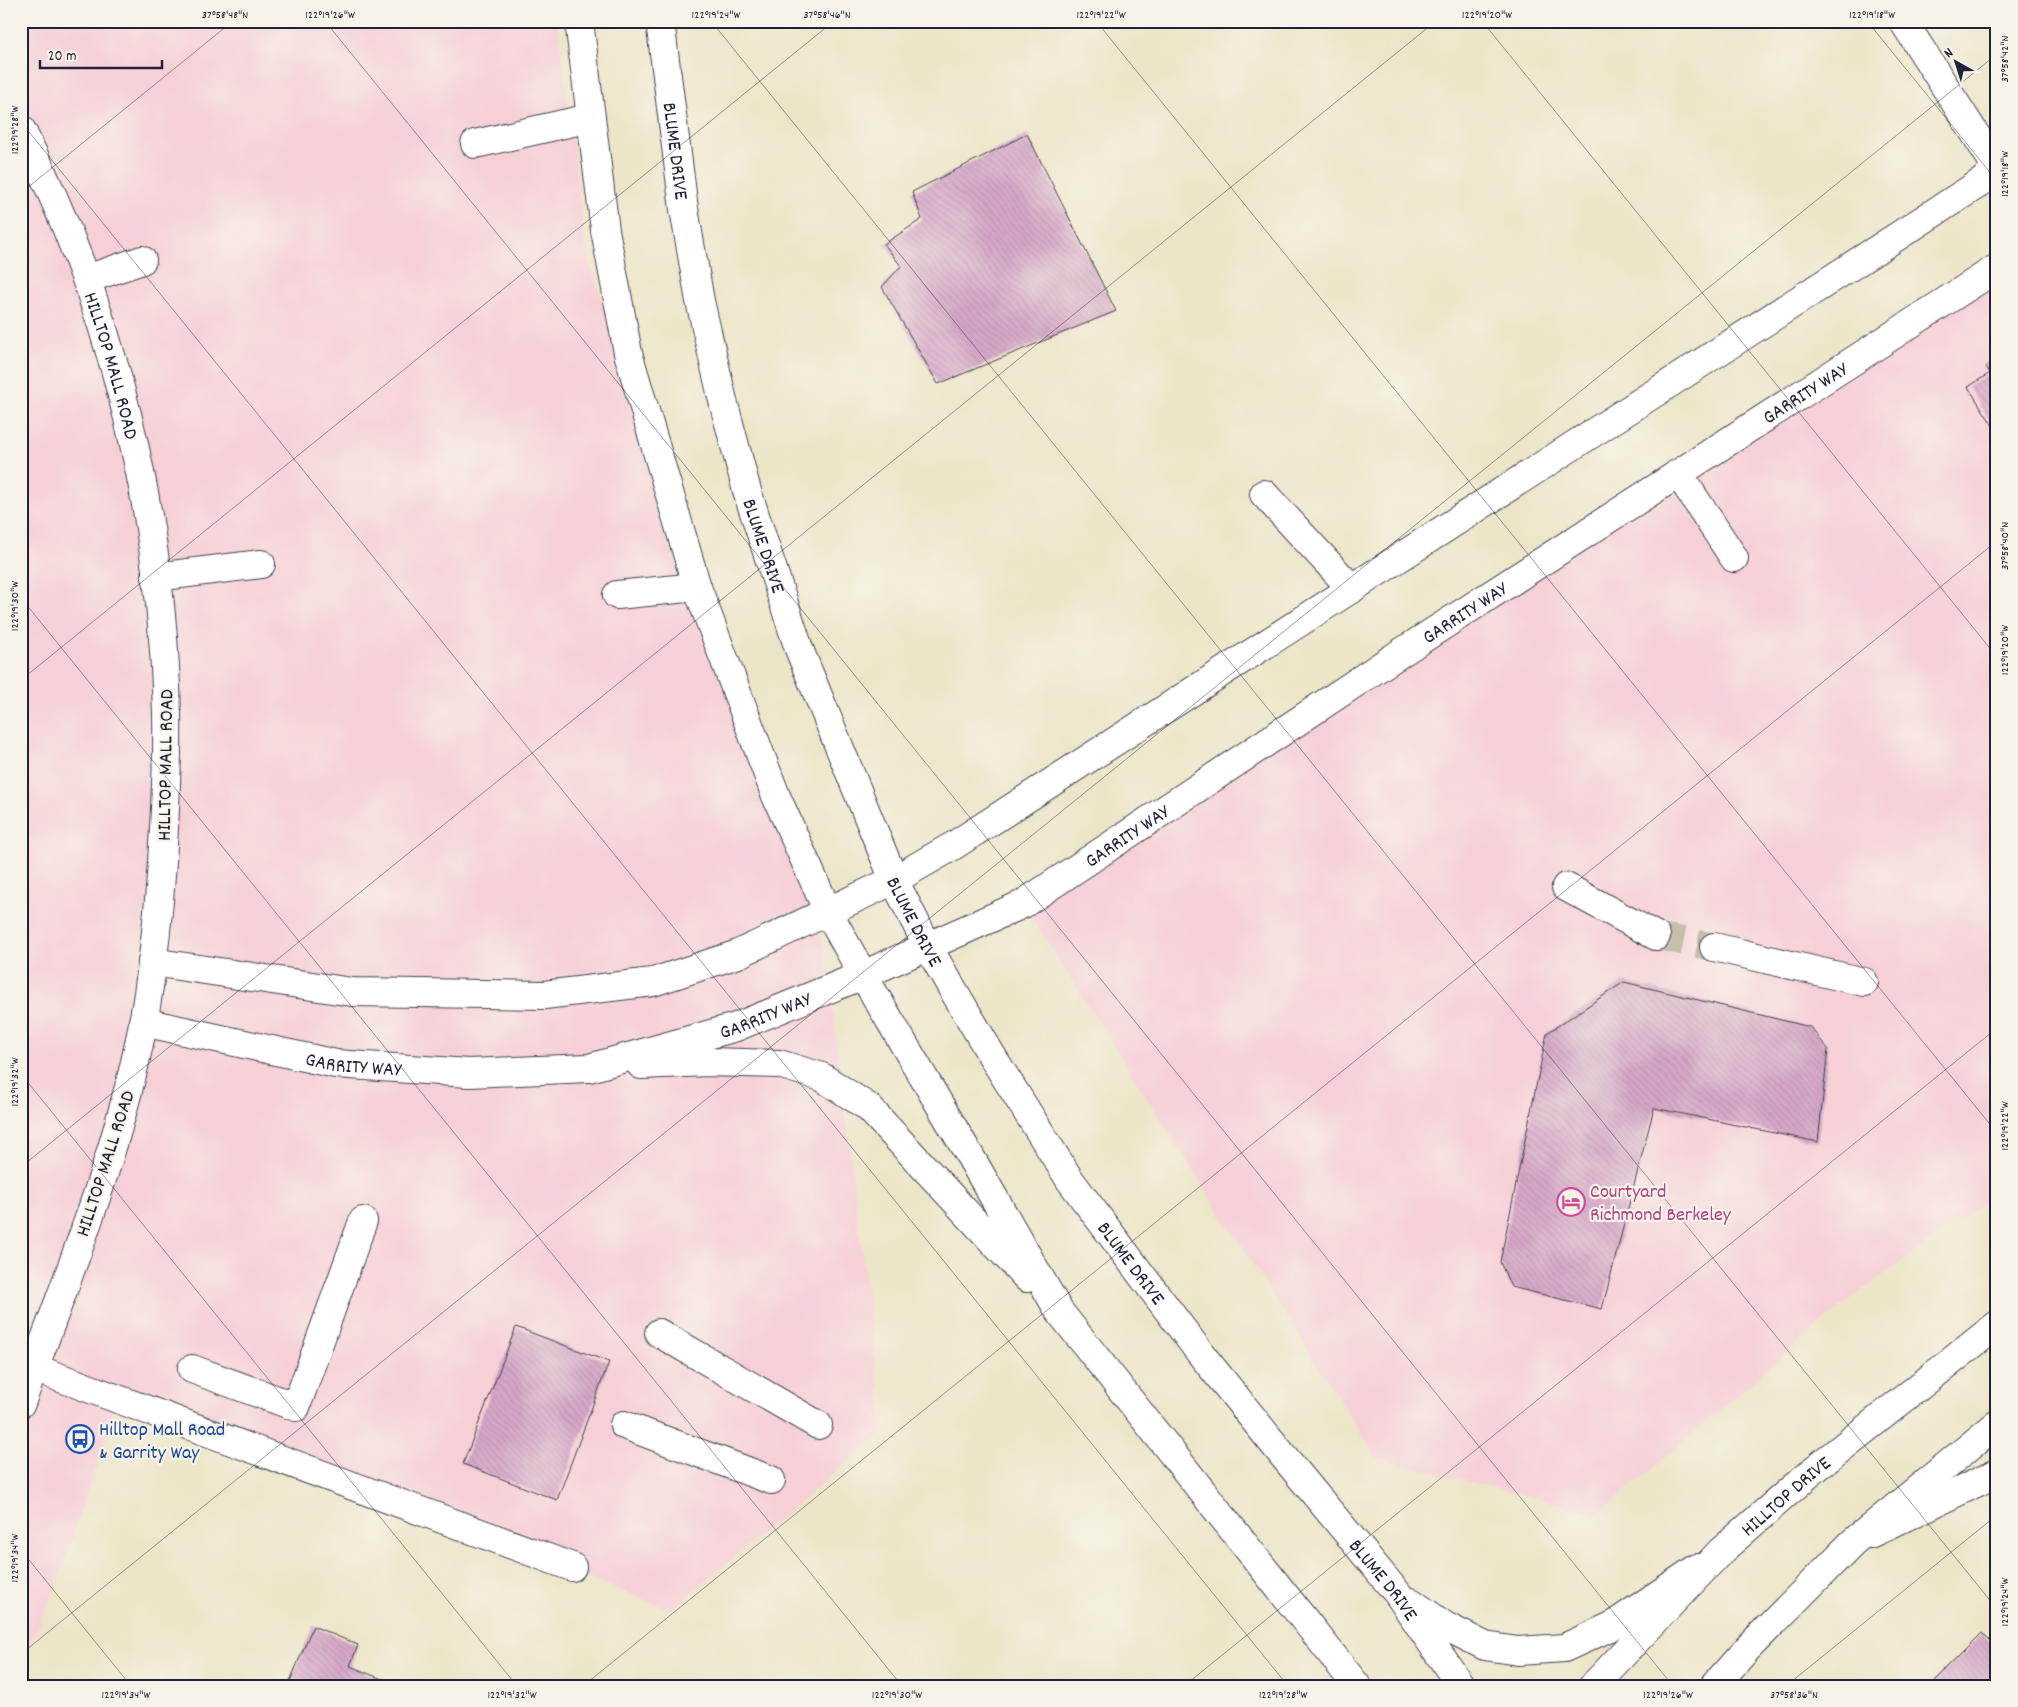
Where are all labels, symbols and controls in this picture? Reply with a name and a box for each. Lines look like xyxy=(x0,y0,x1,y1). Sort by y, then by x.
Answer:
text: 37°58'48"N xyxy=(202,7,248,24)
text: 122°19'26"W xyxy=(305,7,355,24)
text: 122°19'24"W xyxy=(692,7,741,24)
text: 37°58'46"N xyxy=(803,7,851,24)
text: 122°19'22"W xyxy=(1076,7,1126,24)
text: 122°19'20"W xyxy=(1462,7,1512,24)
text: 122°19'18"W xyxy=(1849,7,1895,24)
text: 37°58'42"N xyxy=(1997,35,2014,82)
scale bar xyxy=(40,38,162,70)
north arrow xyxy=(1930,38,1980,88)
text: N xyxy=(1940,43,1958,63)
text: 20 m xyxy=(48,46,76,68)
street label: BLUME DRIVE xyxy=(654,101,694,202)
text: 122°19'28"W xyxy=(7,106,24,154)
text: 122°19'18"W xyxy=(1997,151,2014,197)
street label: HILLTOP MALL ROAD xyxy=(75,289,144,442)
street label: GARRITY WAY xyxy=(1758,357,1855,433)
street label: BLUME DRIVE xyxy=(733,496,791,597)
text: 37°58'40"N xyxy=(1997,522,2014,570)
street label: GARRITY WAY xyxy=(1418,576,1515,652)
text: 122°19'30"W xyxy=(7,581,24,631)
text: 122°19'20"W xyxy=(1997,625,2014,675)
street label: HILLTOP MALL ROAD xyxy=(152,689,182,841)
street label: GARRITY WAY xyxy=(1080,799,1177,876)
street label: BLUME DRIVE xyxy=(878,873,948,973)
street label: GARRITY WAY xyxy=(717,986,817,1048)
street label: GARRITY WAY xyxy=(302,1047,403,1085)
text: 122°19'32"W xyxy=(7,1057,24,1107)
street label: HILLTOP MALL ROAD xyxy=(70,1087,144,1241)
text: 122°19'22"W xyxy=(1997,1101,2014,1151)
place label: Courtyard Richmond Berkeley xyxy=(1590,1179,1732,1230)
hotel icon: Courtyard Richmond Berkeley xyxy=(1556,1187,1586,1217)
street label: BLUME DRIVE xyxy=(1089,1217,1170,1312)
place label: Hilltop Mall Road & Garrity Way xyxy=(99,1417,225,1468)
bus stop icon: Hilltop Mall Road & Garrity Way xyxy=(65,1424,95,1454)
street label: HILLTOP DRIVE xyxy=(1736,1451,1838,1544)
text: 122°19'34"W xyxy=(7,1533,24,1582)
street label: BLUME DRIVE xyxy=(1341,1534,1423,1627)
text: 122°19'24"W xyxy=(1997,1577,2014,1626)
text: 122°19'34"W xyxy=(102,1687,151,1704)
text: 122°19'32"W xyxy=(487,1687,537,1704)
text: 122°19'30"W xyxy=(872,1687,922,1704)
text: 122°19'28"W xyxy=(1259,1687,1307,1704)
text: 122°19'26"W xyxy=(1643,1687,1693,1704)
text: 37°58'36"N xyxy=(1770,1687,1818,1704)

